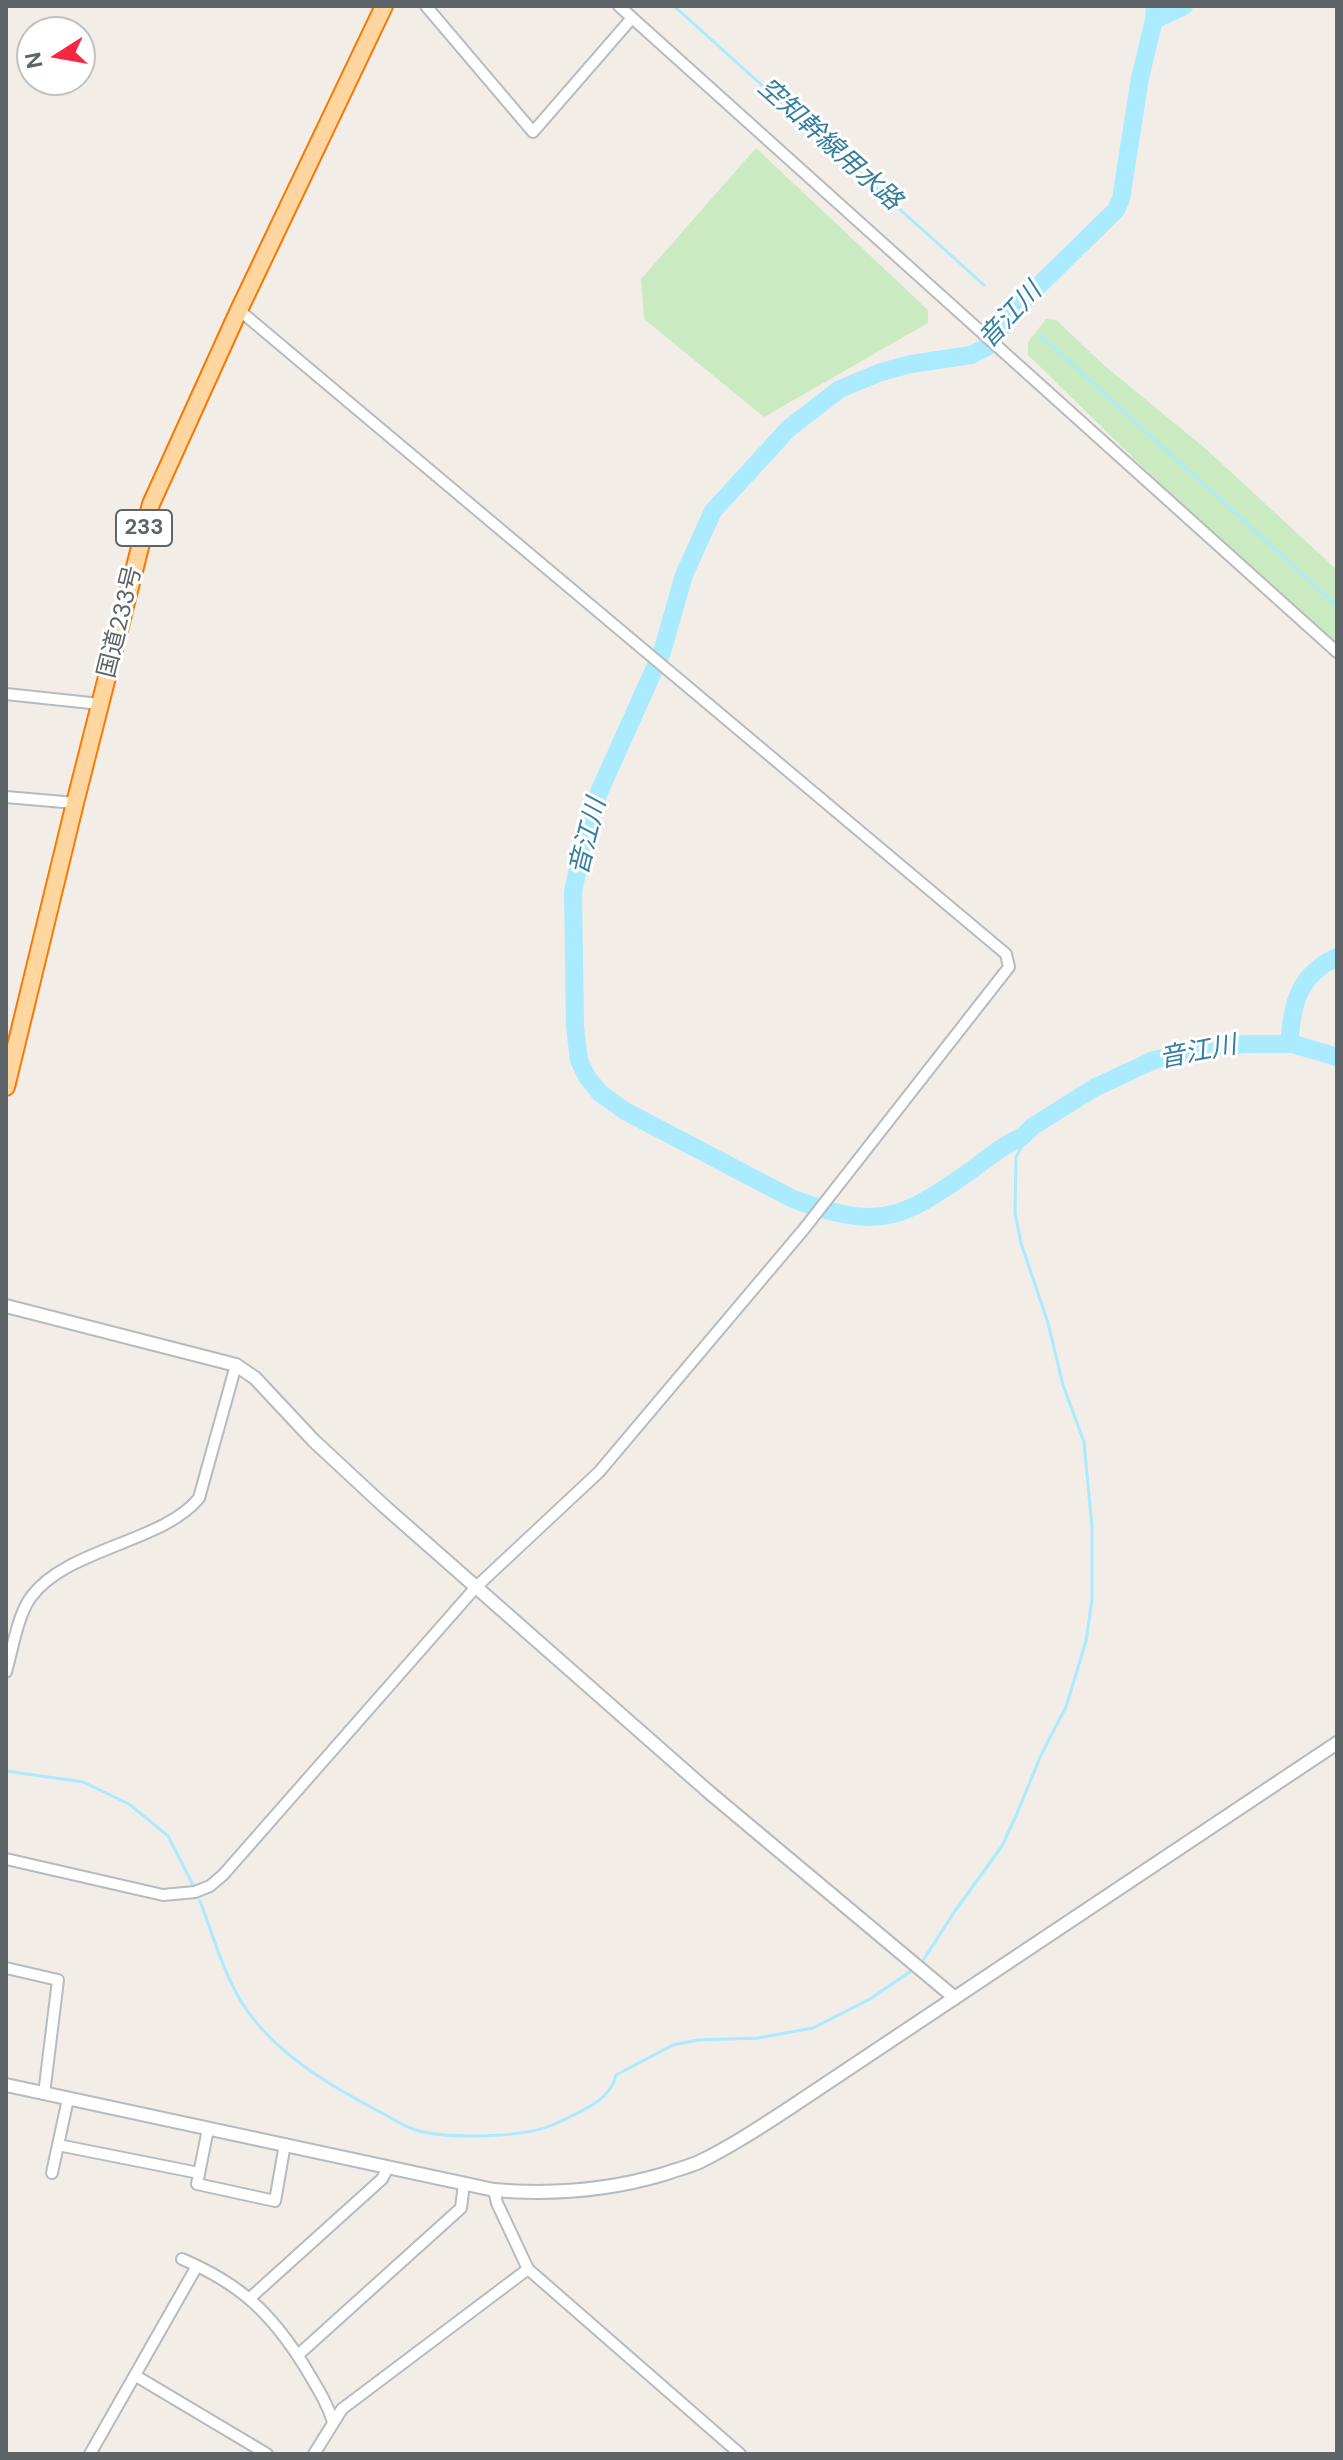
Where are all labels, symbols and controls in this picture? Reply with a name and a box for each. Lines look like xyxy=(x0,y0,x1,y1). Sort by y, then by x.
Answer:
north arrow xyxy=(16,16,96,96)
text: N xyxy=(18,50,50,71)
water label: 空知幹線用水路 xyxy=(751,73,907,217)
water label: 音江川 xyxy=(973,277,1049,355)
road number: 233 xyxy=(116,510,172,546)
street label: 国道233号 xyxy=(93,563,149,681)
water label: 音江川 xyxy=(564,795,614,879)
water label: 音江川 xyxy=(1157,1030,1239,1076)

